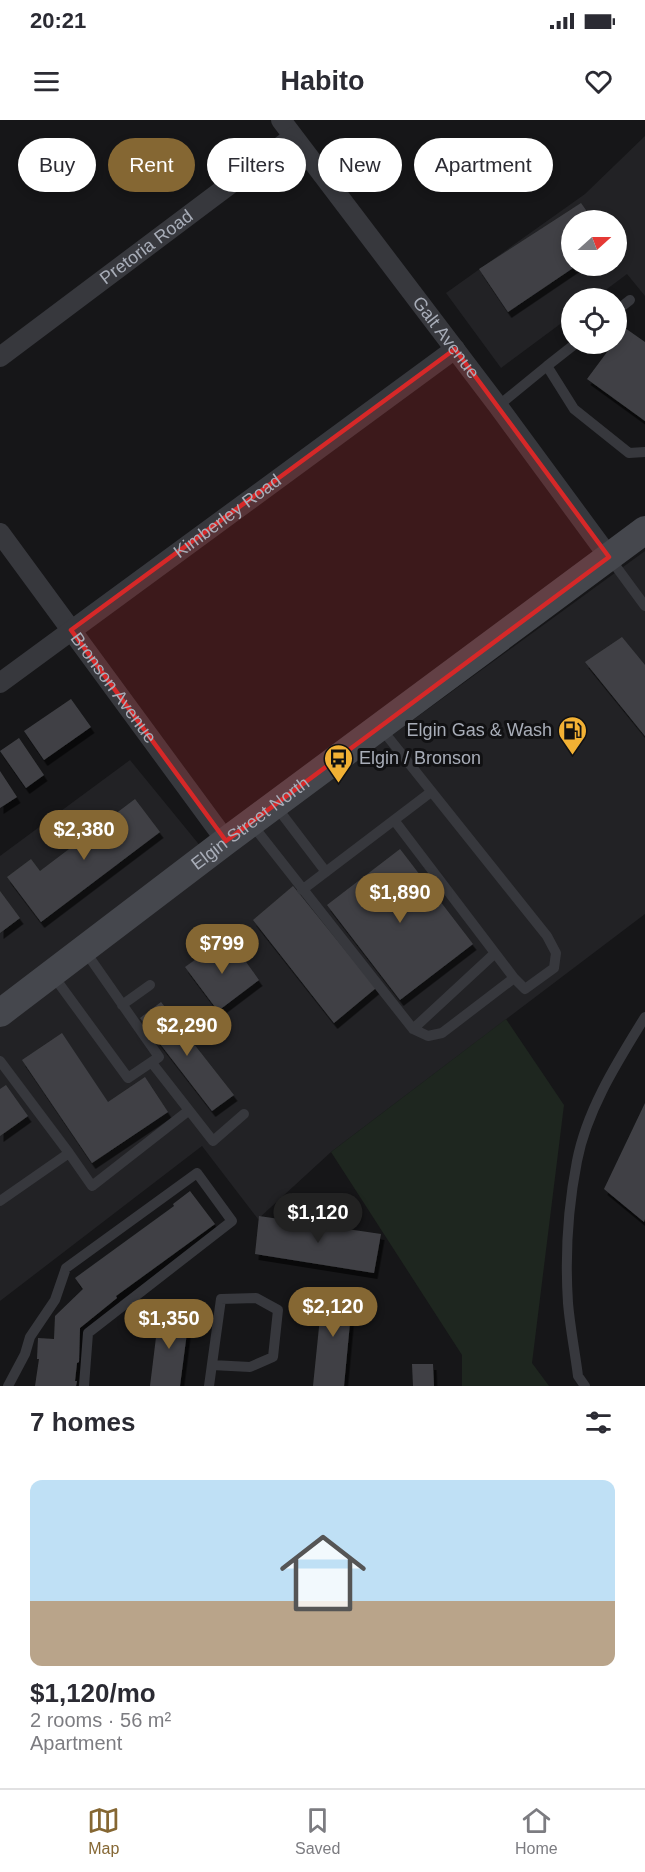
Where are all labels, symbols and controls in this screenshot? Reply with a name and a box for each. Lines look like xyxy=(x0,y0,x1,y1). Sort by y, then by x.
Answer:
text: 20:21 xyxy=(30,8,86,33)
icon: menu xyxy=(30,65,63,98)
icon: heart xyxy=(582,65,615,98)
text: Habito xyxy=(281,66,365,96)
chip: Buy xyxy=(18,138,96,192)
chip: Rent xyxy=(108,138,195,192)
chip: Filters xyxy=(207,138,306,192)
chip: New xyxy=(318,138,402,192)
chip: Apartment xyxy=(414,138,553,192)
street label: Pretoria Road xyxy=(96,206,197,288)
north arrow xyxy=(561,210,627,276)
map controls xyxy=(561,210,627,354)
button: locate xyxy=(561,288,627,354)
street label: Galt Avenue xyxy=(408,292,484,382)
street label: Kimberley Road xyxy=(170,470,285,562)
street label: Bronson Avenue xyxy=(67,629,161,747)
fuel station icon: Elgin Gas & Wash xyxy=(557,714,589,756)
place label: Elgin Gas & Wash xyxy=(407,720,552,740)
bus stop icon: Elgin / Bronson xyxy=(322,742,354,784)
place label: Elgin / Bronson xyxy=(359,748,481,768)
street label: Elgin Street North xyxy=(187,773,313,874)
pin: $2,380 xyxy=(35,810,133,861)
text: $2,380 xyxy=(53,818,115,840)
pin: $1,890 xyxy=(351,873,449,924)
text: $1,890 xyxy=(369,881,431,903)
pin: $799 xyxy=(186,924,258,975)
text: $799 xyxy=(200,932,244,954)
pin: $2,290 xyxy=(138,1006,236,1057)
text: $2,290 xyxy=(156,1014,218,1036)
pin: $1,120 xyxy=(269,1193,367,1244)
text: $1,120 xyxy=(287,1201,349,1223)
pin: $2,120 xyxy=(284,1287,382,1338)
text: $2,120 xyxy=(302,1295,364,1317)
pin: $1,350 xyxy=(120,1299,218,1350)
text: $1,350 xyxy=(138,1307,200,1329)
icon: filters xyxy=(582,1406,615,1439)
text: 7 homes xyxy=(30,1407,136,1437)
icon: home xyxy=(269,1519,377,1627)
text: $1,120/mo xyxy=(30,1678,156,1708)
text: 2 rooms · 56 m² xyxy=(30,1709,171,1731)
text: Apartment xyxy=(30,1732,122,1754)
tab: Map xyxy=(87,1804,120,1858)
tab: Saved xyxy=(295,1804,340,1858)
tab: Home xyxy=(515,1804,558,1858)

